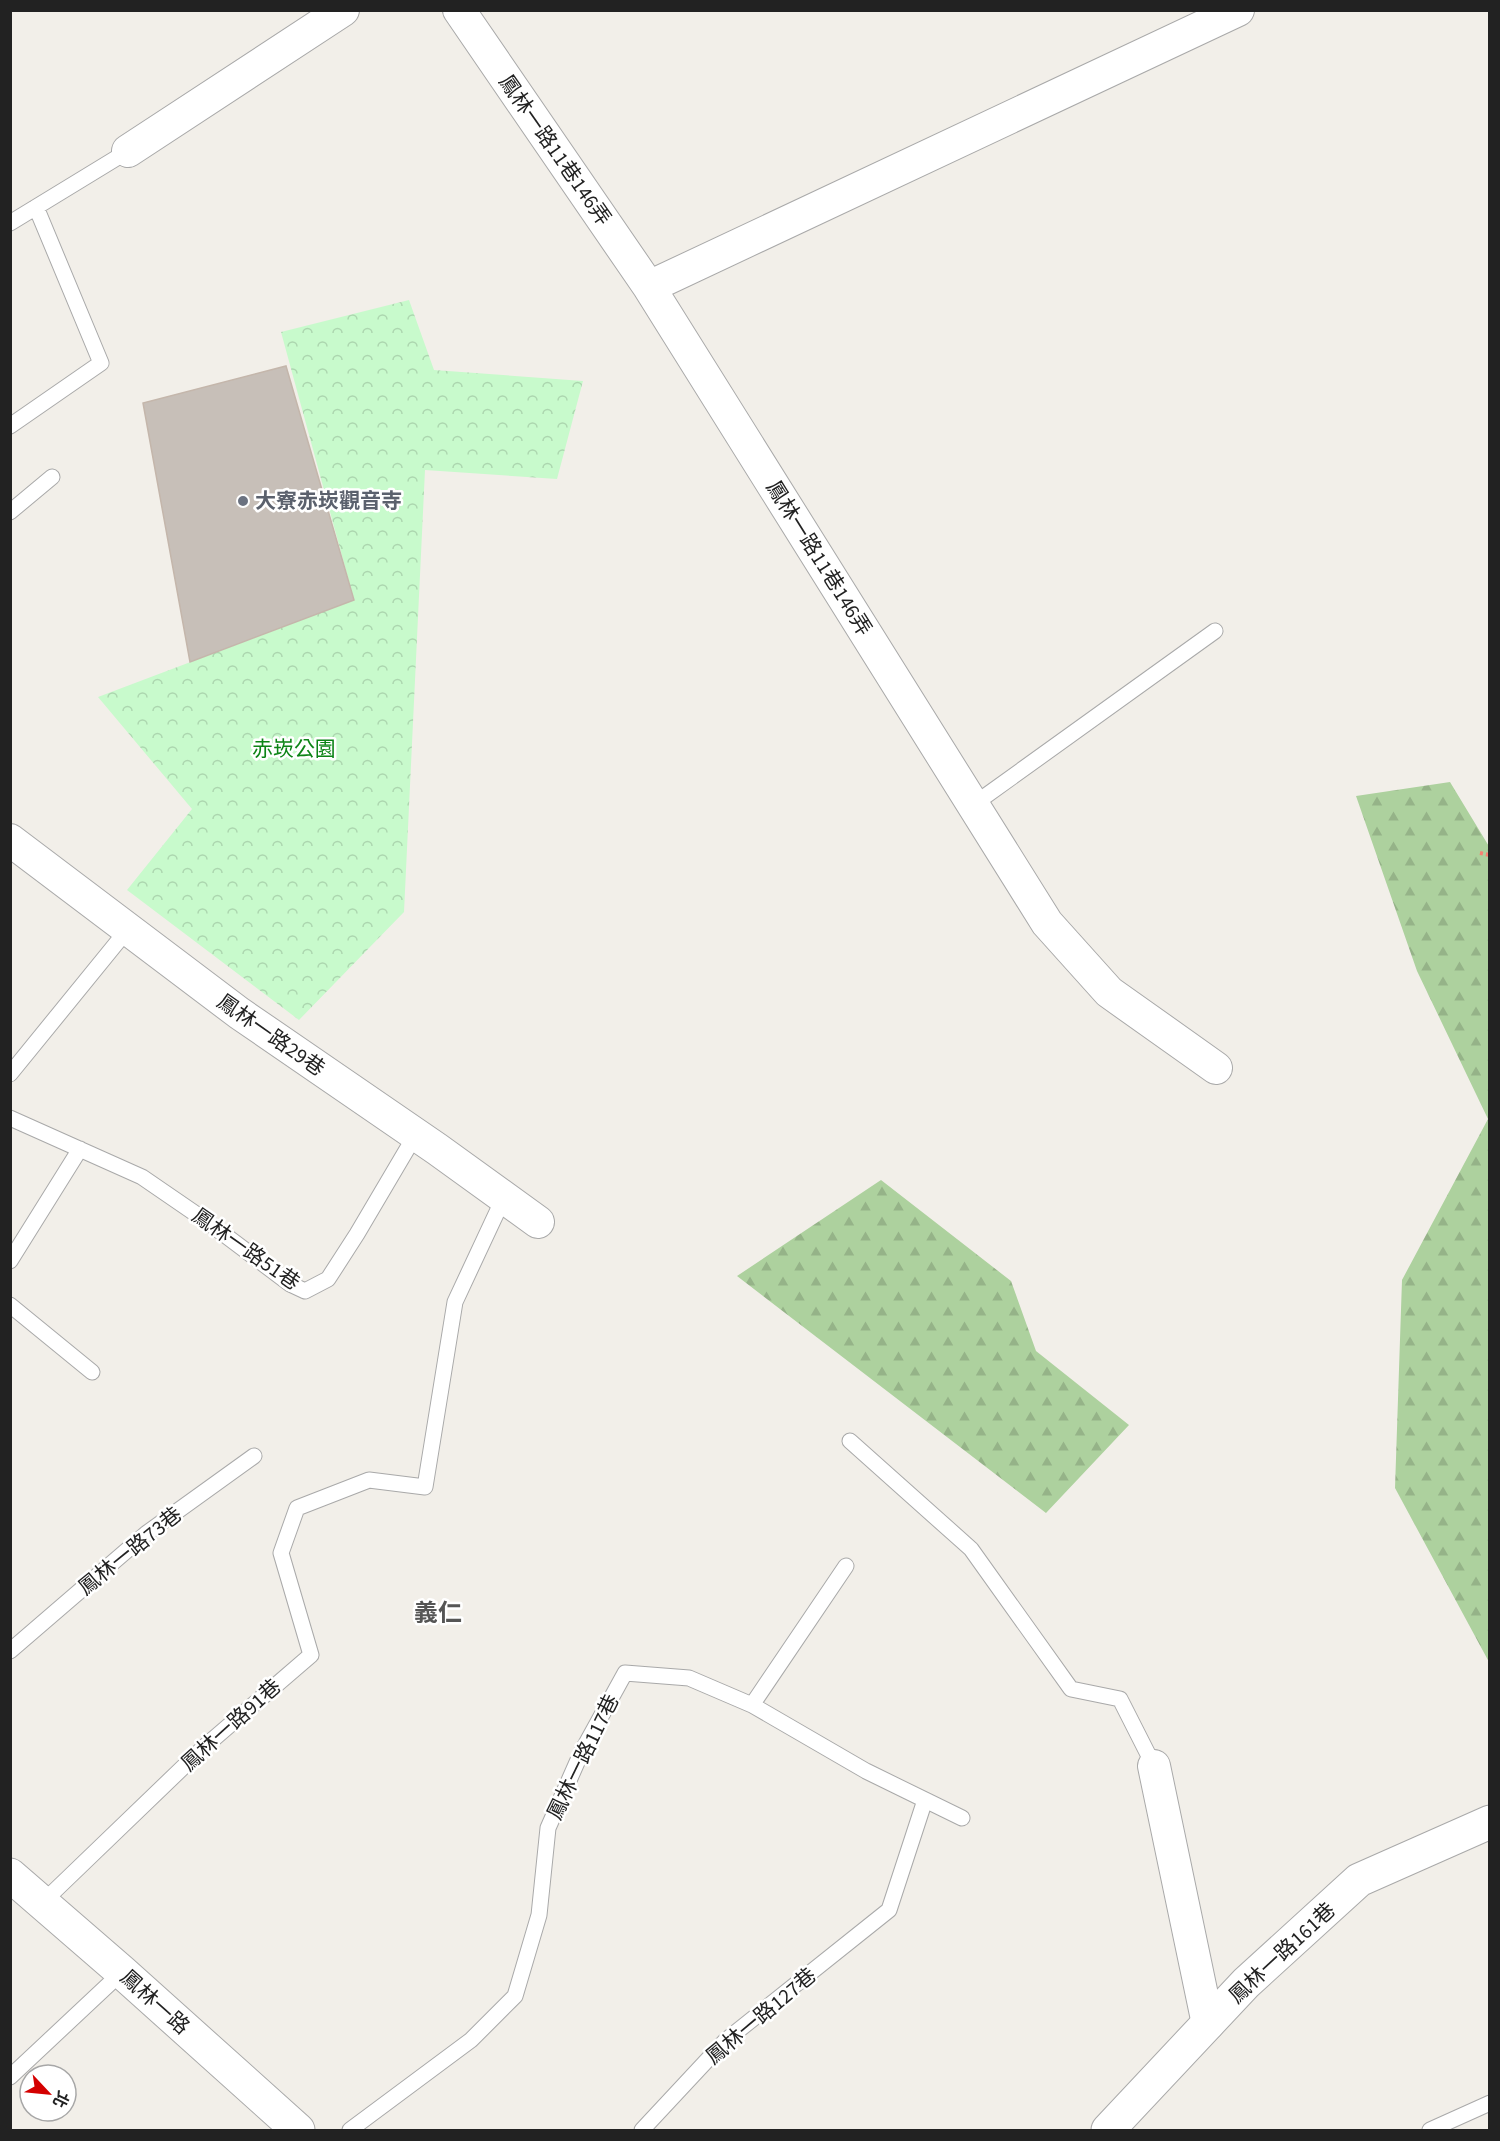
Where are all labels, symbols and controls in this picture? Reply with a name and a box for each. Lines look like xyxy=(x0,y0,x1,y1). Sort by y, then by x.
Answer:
street label: 鳳林一路11巷146弄 xyxy=(492,68,618,232)
street label: 鳳林一路11巷146弄 xyxy=(759,474,879,642)
place label: 大寮赤崁觀音寺 xyxy=(255,486,402,516)
marker: 大寮赤崁觀音寺 xyxy=(236,494,250,508)
park label: 赤崁公園 xyxy=(252,734,336,764)
street label: 鳳林一路29巷 xyxy=(211,987,331,1083)
street label: 鳳林一路51巷 xyxy=(186,1201,306,1297)
street label: 鳳林一路73巷 xyxy=(72,1500,188,1602)
district label: 義仁 xyxy=(414,1596,462,1631)
street label: 鳳林一路91巷 xyxy=(174,1672,288,1778)
street label: 鳳林一路117巷 xyxy=(540,1689,626,1825)
street label: 鳳林一路161巷 xyxy=(1222,1896,1342,2010)
street label: 鳳林一路127巷 xyxy=(699,1961,823,2071)
street label: 鳳林一路 xyxy=(114,1963,196,2041)
north arrow xyxy=(18,2063,78,2123)
text: 北 xyxy=(47,2087,74,2111)

